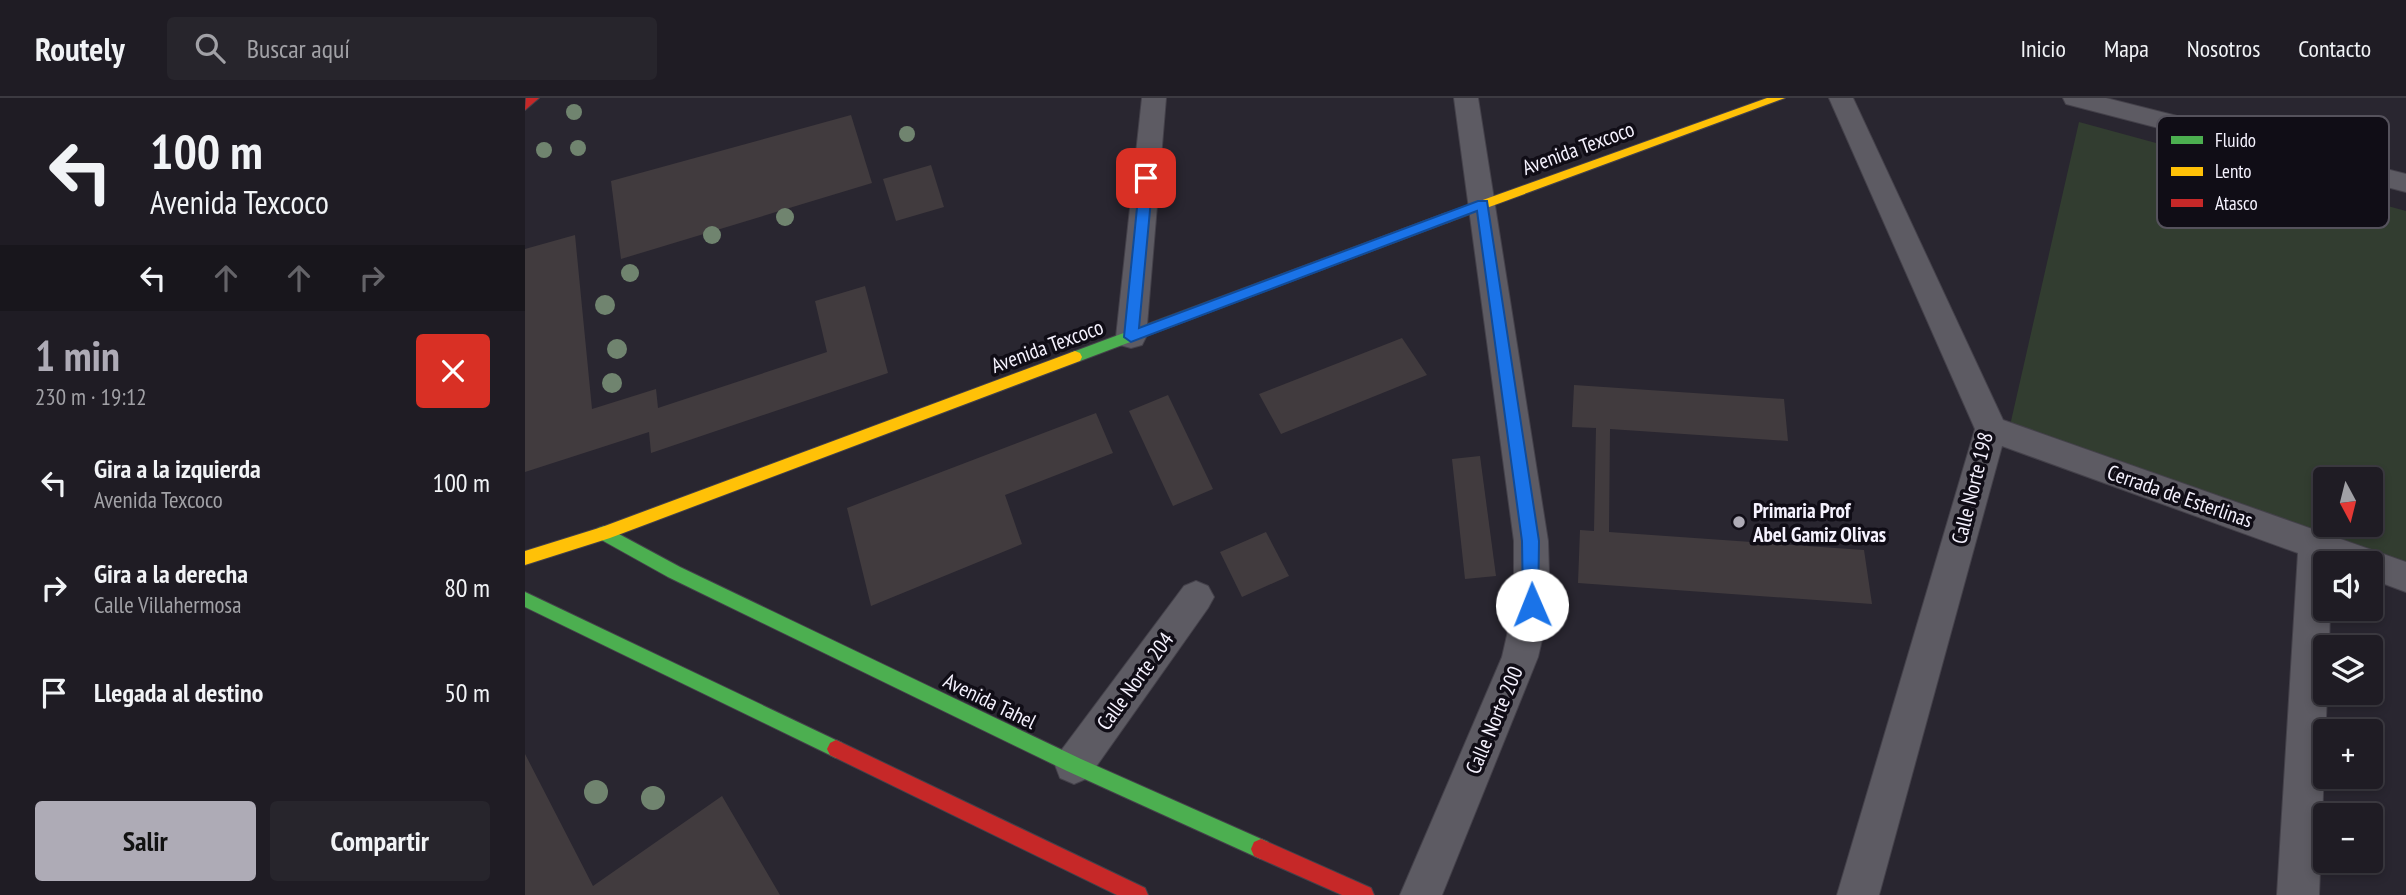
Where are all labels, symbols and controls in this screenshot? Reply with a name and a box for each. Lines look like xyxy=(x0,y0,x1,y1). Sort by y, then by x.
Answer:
search box xyxy=(167,17,657,80)
text: Routely xyxy=(35,27,125,70)
icon: search xyxy=(191,29,229,67)
text: Buscar aquí xyxy=(247,32,350,65)
text: Inicio xyxy=(2020,33,2066,64)
text: Mapa xyxy=(2104,33,2149,64)
text: Nosotros xyxy=(2187,33,2260,64)
text: Contacto xyxy=(2298,33,2371,64)
street label: Avenida Texcoco xyxy=(1518,115,1638,181)
legend xyxy=(2157,116,2389,228)
text: 100 m xyxy=(150,119,263,183)
icon: left xyxy=(35,126,126,217)
text: Fluido xyxy=(2215,128,2256,152)
pin xyxy=(1116,148,1176,208)
icon: arrive xyxy=(1127,159,1165,197)
text: Lento xyxy=(2215,159,2252,183)
text: Avenida Texcoco xyxy=(150,181,329,223)
text: Atasco xyxy=(2215,191,2258,215)
icon: left xyxy=(134,259,172,297)
icon: ahead xyxy=(207,259,245,297)
icon: ahead xyxy=(280,259,318,297)
icon: right xyxy=(353,259,391,297)
street label: Avenida Texcoco xyxy=(987,313,1107,379)
text: 1 min xyxy=(35,328,120,383)
button: close xyxy=(416,334,490,408)
text: 230 m · 19:12 xyxy=(35,382,147,411)
street label: Calle Norte 198 xyxy=(1945,429,1999,547)
text: Gira a la izquierda xyxy=(94,452,261,485)
street label: Cerrada de Esterlinas xyxy=(2104,458,2256,534)
icon: left xyxy=(35,464,73,502)
text: 100 m xyxy=(432,466,490,499)
north arrow xyxy=(2313,467,2383,537)
map controls xyxy=(2313,467,2383,873)
text: Avenida Texcoco xyxy=(94,485,223,514)
place label: Primaria Prof Abel Gamiz Olivas xyxy=(1752,497,1886,548)
marker: Primaria Prof Abel Gamiz Olivas xyxy=(1731,514,1747,530)
button: sound xyxy=(2313,551,2383,621)
text: Gira a la derecha xyxy=(94,557,248,590)
position arrow xyxy=(1495,568,1569,642)
icon: right xyxy=(35,569,73,607)
text: 80 m xyxy=(444,571,490,604)
text: Calle Villahermosa xyxy=(94,590,241,619)
street label: Calle Norte 204 xyxy=(1090,626,1180,735)
button: layers xyxy=(2313,635,2383,705)
street label: Calle Norte 200 xyxy=(1459,662,1529,778)
street label: Avenida Tahel xyxy=(939,667,1041,735)
icon: arrive xyxy=(35,674,73,712)
text: Llegada al destino xyxy=(94,676,263,709)
text: 50 m xyxy=(444,676,490,709)
button: + xyxy=(2313,719,2383,789)
button: Salir xyxy=(35,801,256,881)
button: Compartir xyxy=(270,801,490,881)
button: − xyxy=(2313,803,2383,873)

